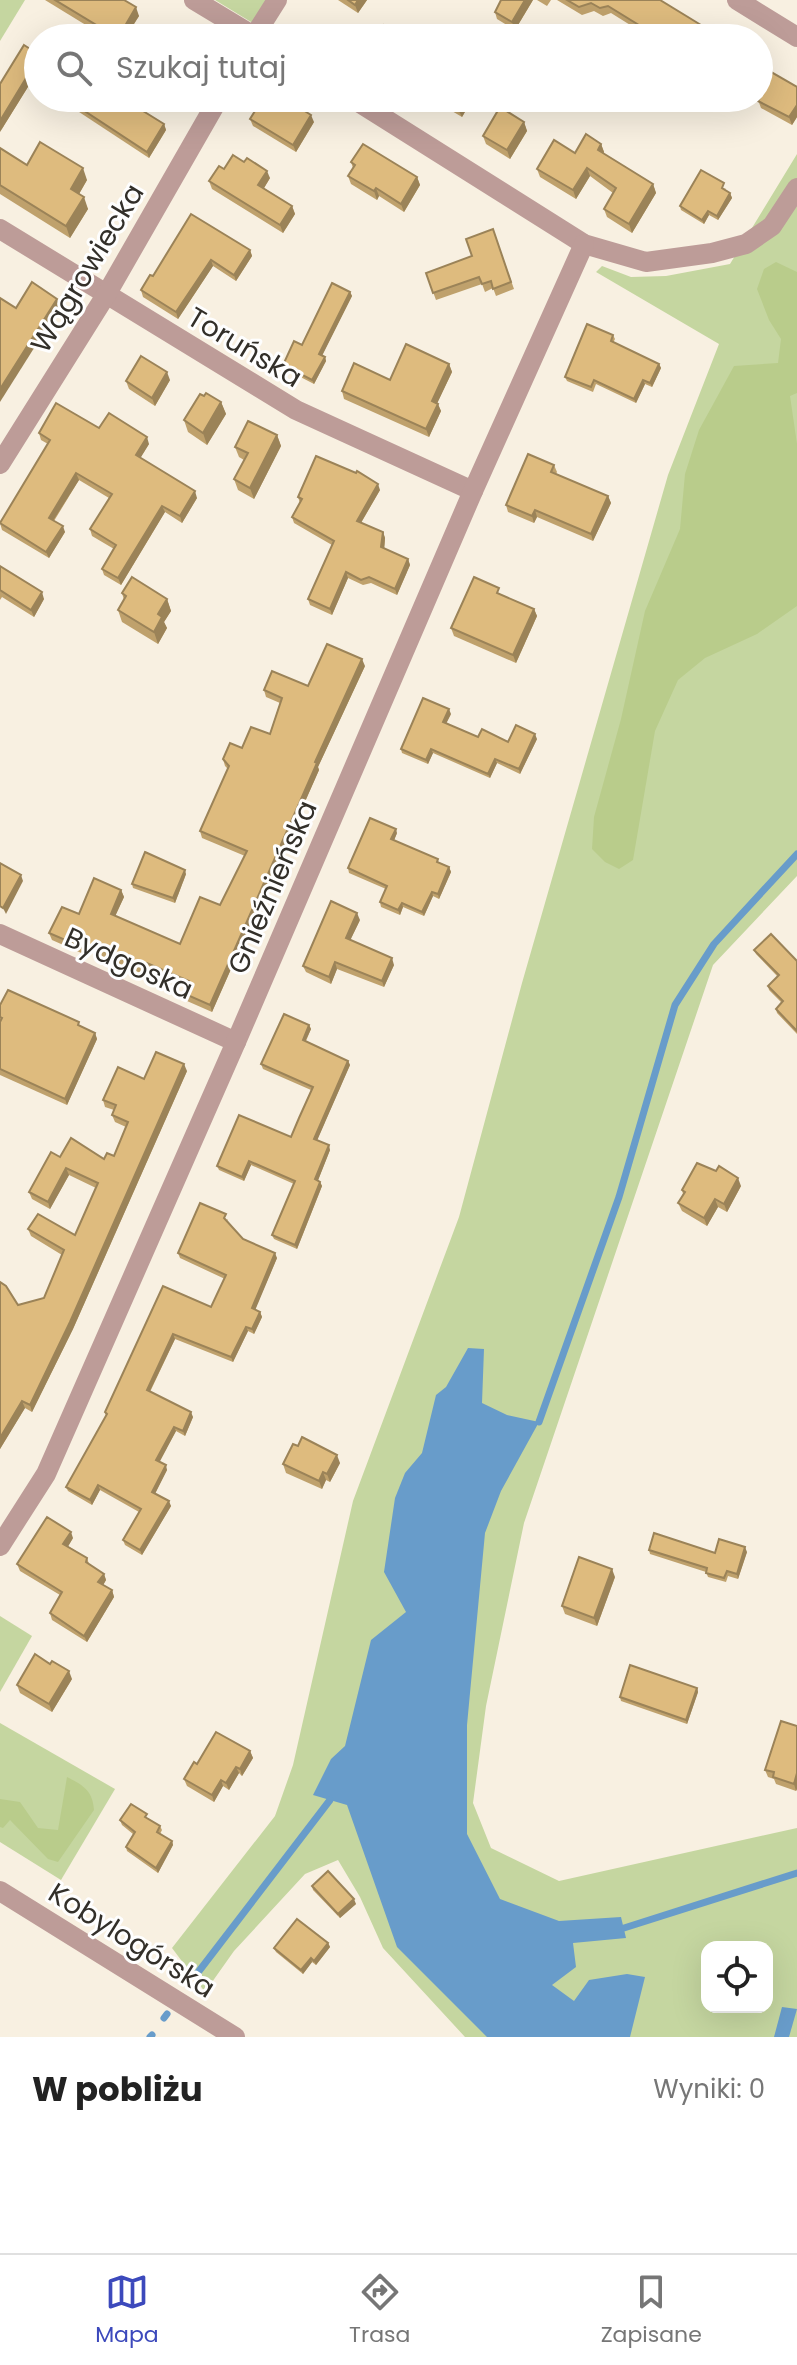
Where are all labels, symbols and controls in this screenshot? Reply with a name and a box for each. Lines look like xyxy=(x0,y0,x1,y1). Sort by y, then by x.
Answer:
search box xyxy=(24,24,773,112)
icon: search xyxy=(52,46,96,90)
text: Szukaj tutaj xyxy=(116,46,286,89)
street label: Wągrowiecka xyxy=(21,176,153,360)
street label: Toruńska xyxy=(180,298,309,397)
street label: Gnieźnieńska xyxy=(218,795,327,980)
street label: Bydgoska xyxy=(58,918,199,1009)
street label: Kobylogórska xyxy=(41,1874,222,2007)
map controls xyxy=(701,1941,773,2013)
button: locate xyxy=(701,1941,773,2013)
text: W pobliżu xyxy=(32,2065,203,2113)
text: Wyniki: 0 xyxy=(653,2071,765,2107)
tab: Mapa xyxy=(95,2270,159,2351)
tab: Trasa xyxy=(349,2270,410,2351)
tab: Zapisane xyxy=(601,2270,702,2351)

